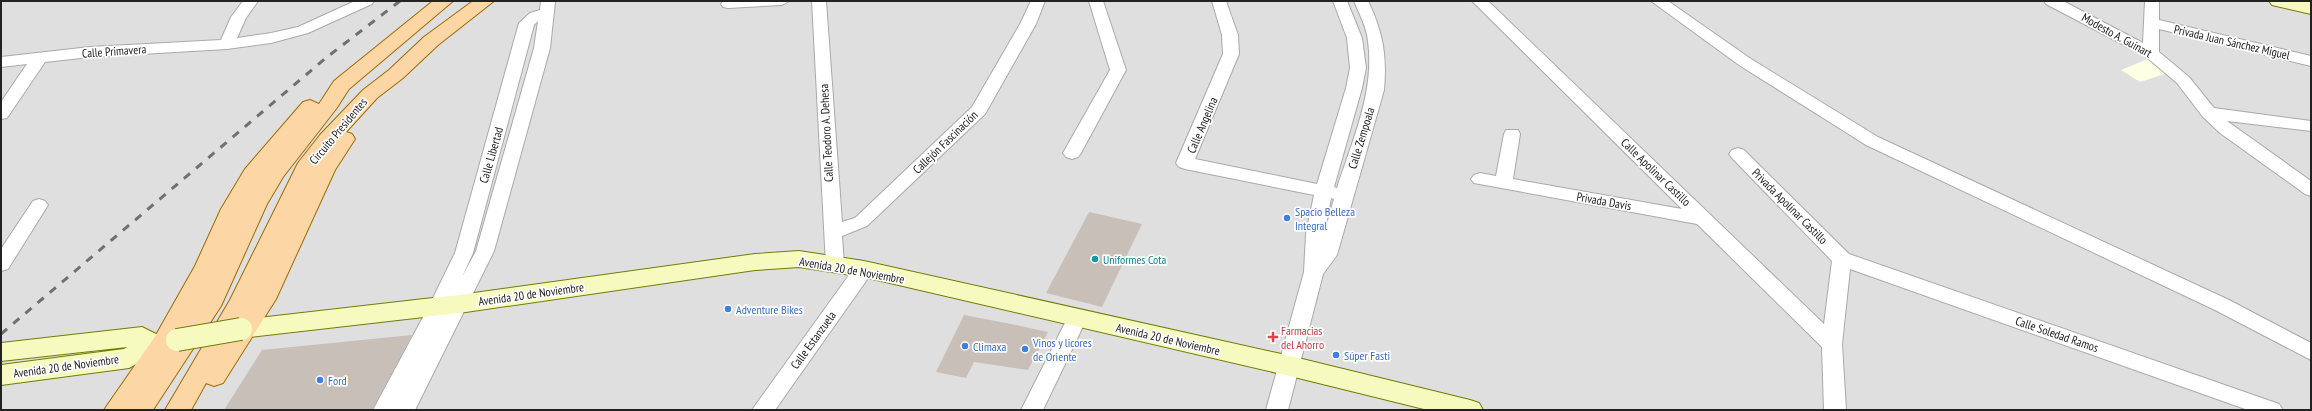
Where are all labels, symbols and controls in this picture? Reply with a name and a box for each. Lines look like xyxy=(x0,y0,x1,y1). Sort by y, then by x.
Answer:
street label: Modesto A. Guinart xyxy=(2079,10,2155,61)
street label: Privada Juan Sánchez Miguel xyxy=(2173,21,2292,63)
street label: Calle Primavera xyxy=(81,41,147,61)
street label: Calle Teodoro A. Dehesa xyxy=(816,83,836,182)
street label: Circuito Presidentes xyxy=(306,95,370,167)
street label: Calle Angelina xyxy=(1183,95,1221,155)
street label: Calle Zempoala xyxy=(1345,105,1377,171)
street label: Callejón Fascinación xyxy=(909,107,981,177)
street label: Calle Libertad xyxy=(476,125,506,185)
street label: Calle Apolinar Castillo xyxy=(1618,135,1694,209)
street label: Privada Apolinar Castillo xyxy=(1749,165,1831,247)
street label: Privada Davis xyxy=(1575,189,1633,213)
place label: Spacio Belleza Integral xyxy=(1295,204,1355,233)
marker: Spacio Belleza Integral xyxy=(1282,213,1292,223)
place label: Uniformes Cota xyxy=(1103,252,1167,267)
street label: Avenida 20 de Noviembre xyxy=(798,253,906,287)
marker: Uniformes Cota xyxy=(1090,254,1100,264)
street label: Avenida 20 de Noviembre xyxy=(477,279,585,309)
place label: Adventure Bikes xyxy=(736,302,803,317)
marker: Adventure Bikes xyxy=(723,304,733,314)
street label: Calle Estanzuela xyxy=(787,308,839,372)
street label: Calle Soledad Ramos xyxy=(2014,313,2100,355)
street label: Avenida 20 de Noviembre xyxy=(1114,320,1222,358)
place label: Farmacias del Ahorro xyxy=(1281,323,1324,352)
marker: Farmacias del Ahorro xyxy=(1268,332,1278,342)
place label: Vinos y licores de Oriente xyxy=(1032,335,1092,364)
place label: Climaxa xyxy=(973,339,1006,354)
marker: Climaxa xyxy=(960,341,970,351)
marker: Vinos y licores de Oriente xyxy=(1020,344,1030,354)
place label: Súper Fasti xyxy=(1344,348,1390,363)
marker: Súper Fasti xyxy=(1331,350,1341,360)
street label: Avenida 20 de Noviembre xyxy=(12,351,120,381)
place label: Ford xyxy=(328,373,347,388)
marker: Ford xyxy=(315,375,325,385)

